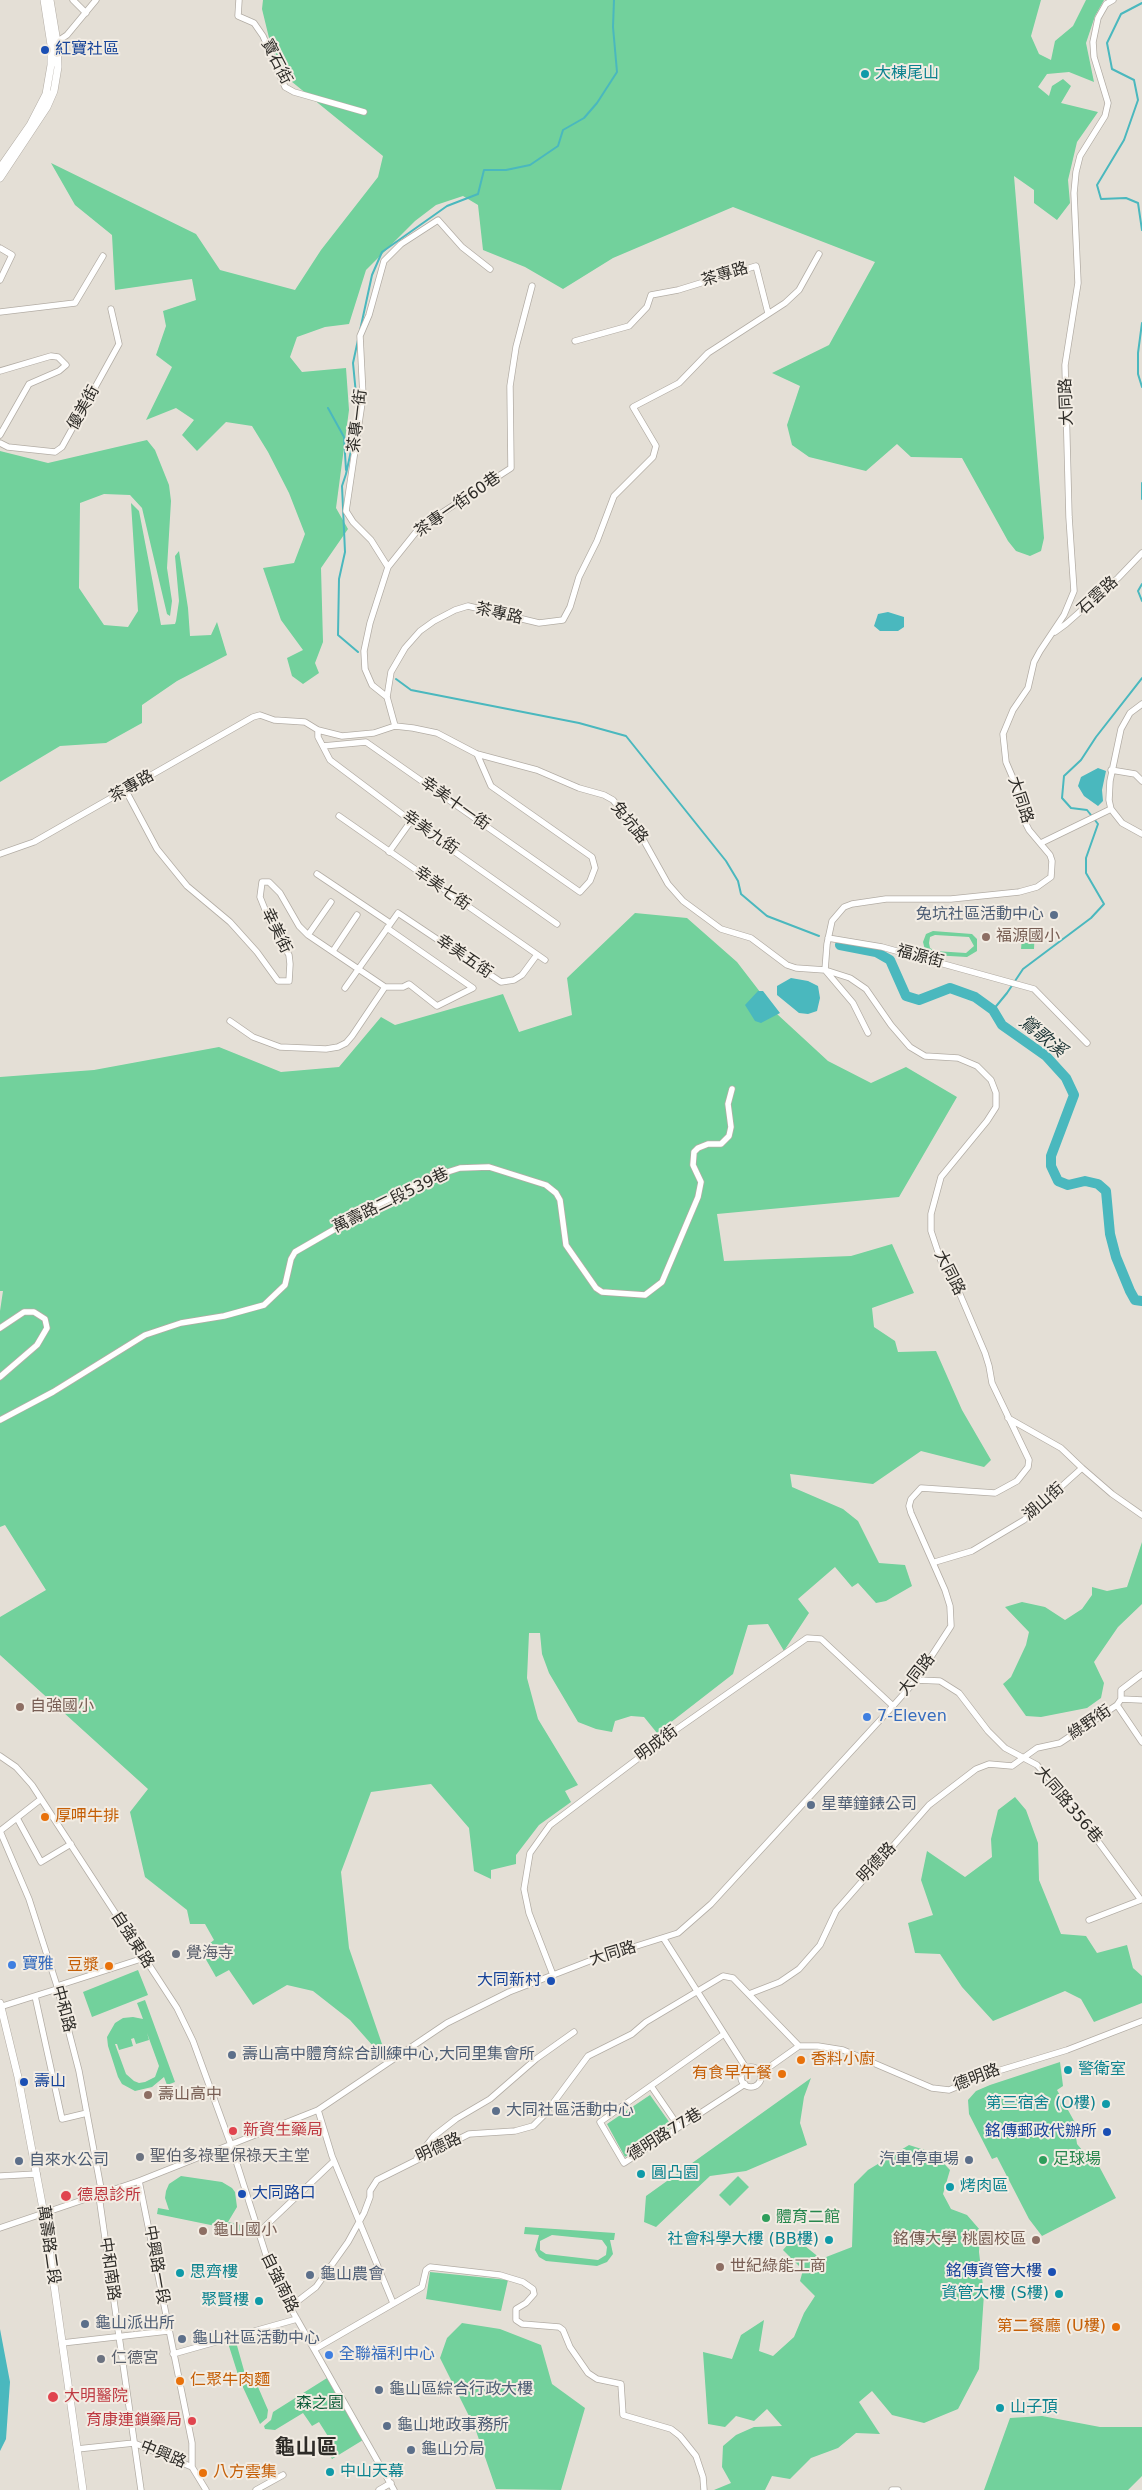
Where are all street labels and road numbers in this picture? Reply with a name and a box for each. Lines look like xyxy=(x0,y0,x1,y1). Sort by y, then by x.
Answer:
street label: 寶石街 xyxy=(257,36,295,88)
street label: 茶專路 xyxy=(699,259,751,291)
street label: 大同路 xyxy=(1057,378,1077,426)
street label: 優美街 xyxy=(64,382,104,434)
street label: 茶專一街 xyxy=(345,388,371,454)
street label: 茶專一街60巷 xyxy=(411,468,505,542)
street label: 石雲路 xyxy=(1074,573,1122,619)
street label: 茶專路 xyxy=(473,599,525,629)
street label: 茶專路 xyxy=(106,767,158,807)
street label: 幸美十一街 xyxy=(417,773,493,835)
street label: 大同路 xyxy=(1003,774,1037,826)
street label: 兔坑路 xyxy=(606,798,652,848)
street label: 幸美九街 xyxy=(398,807,462,859)
street label: 幸美七街 xyxy=(410,863,474,915)
street label: 幸美街 xyxy=(257,905,295,957)
street label: 幸美五街 xyxy=(432,931,496,983)
street label: 福源街 xyxy=(894,942,946,972)
street label: 萬壽路二段539巷 xyxy=(330,1165,452,1237)
street label: 大同路 xyxy=(930,1247,968,1299)
street label: 湖山街 xyxy=(1020,1479,1068,1525)
street label: 大同路 xyxy=(895,1650,939,1700)
street label: 綠野街 xyxy=(1065,1702,1115,1744)
street label: 明成街 xyxy=(632,1722,682,1766)
street label: 大同路356巷 xyxy=(1030,1763,1106,1847)
street label: 明德路 xyxy=(854,1839,900,1887)
street label: 自強東路 xyxy=(107,1908,157,1972)
street label: 大同路 xyxy=(587,1938,639,1970)
street label: 中和路 xyxy=(48,1983,78,2035)
street label: 德明路 xyxy=(951,2060,1003,2096)
street label: 德明路77巷 xyxy=(624,2105,706,2165)
street label: 明德路 xyxy=(413,2129,465,2167)
street label: 萬壽路二段 xyxy=(33,2204,63,2286)
street label: 中興路一段 xyxy=(140,2224,172,2306)
street label: 中和南路 xyxy=(95,2236,123,2302)
street label: 自強南路 xyxy=(256,2250,302,2316)
street label: 中興路 xyxy=(137,2437,189,2473)

